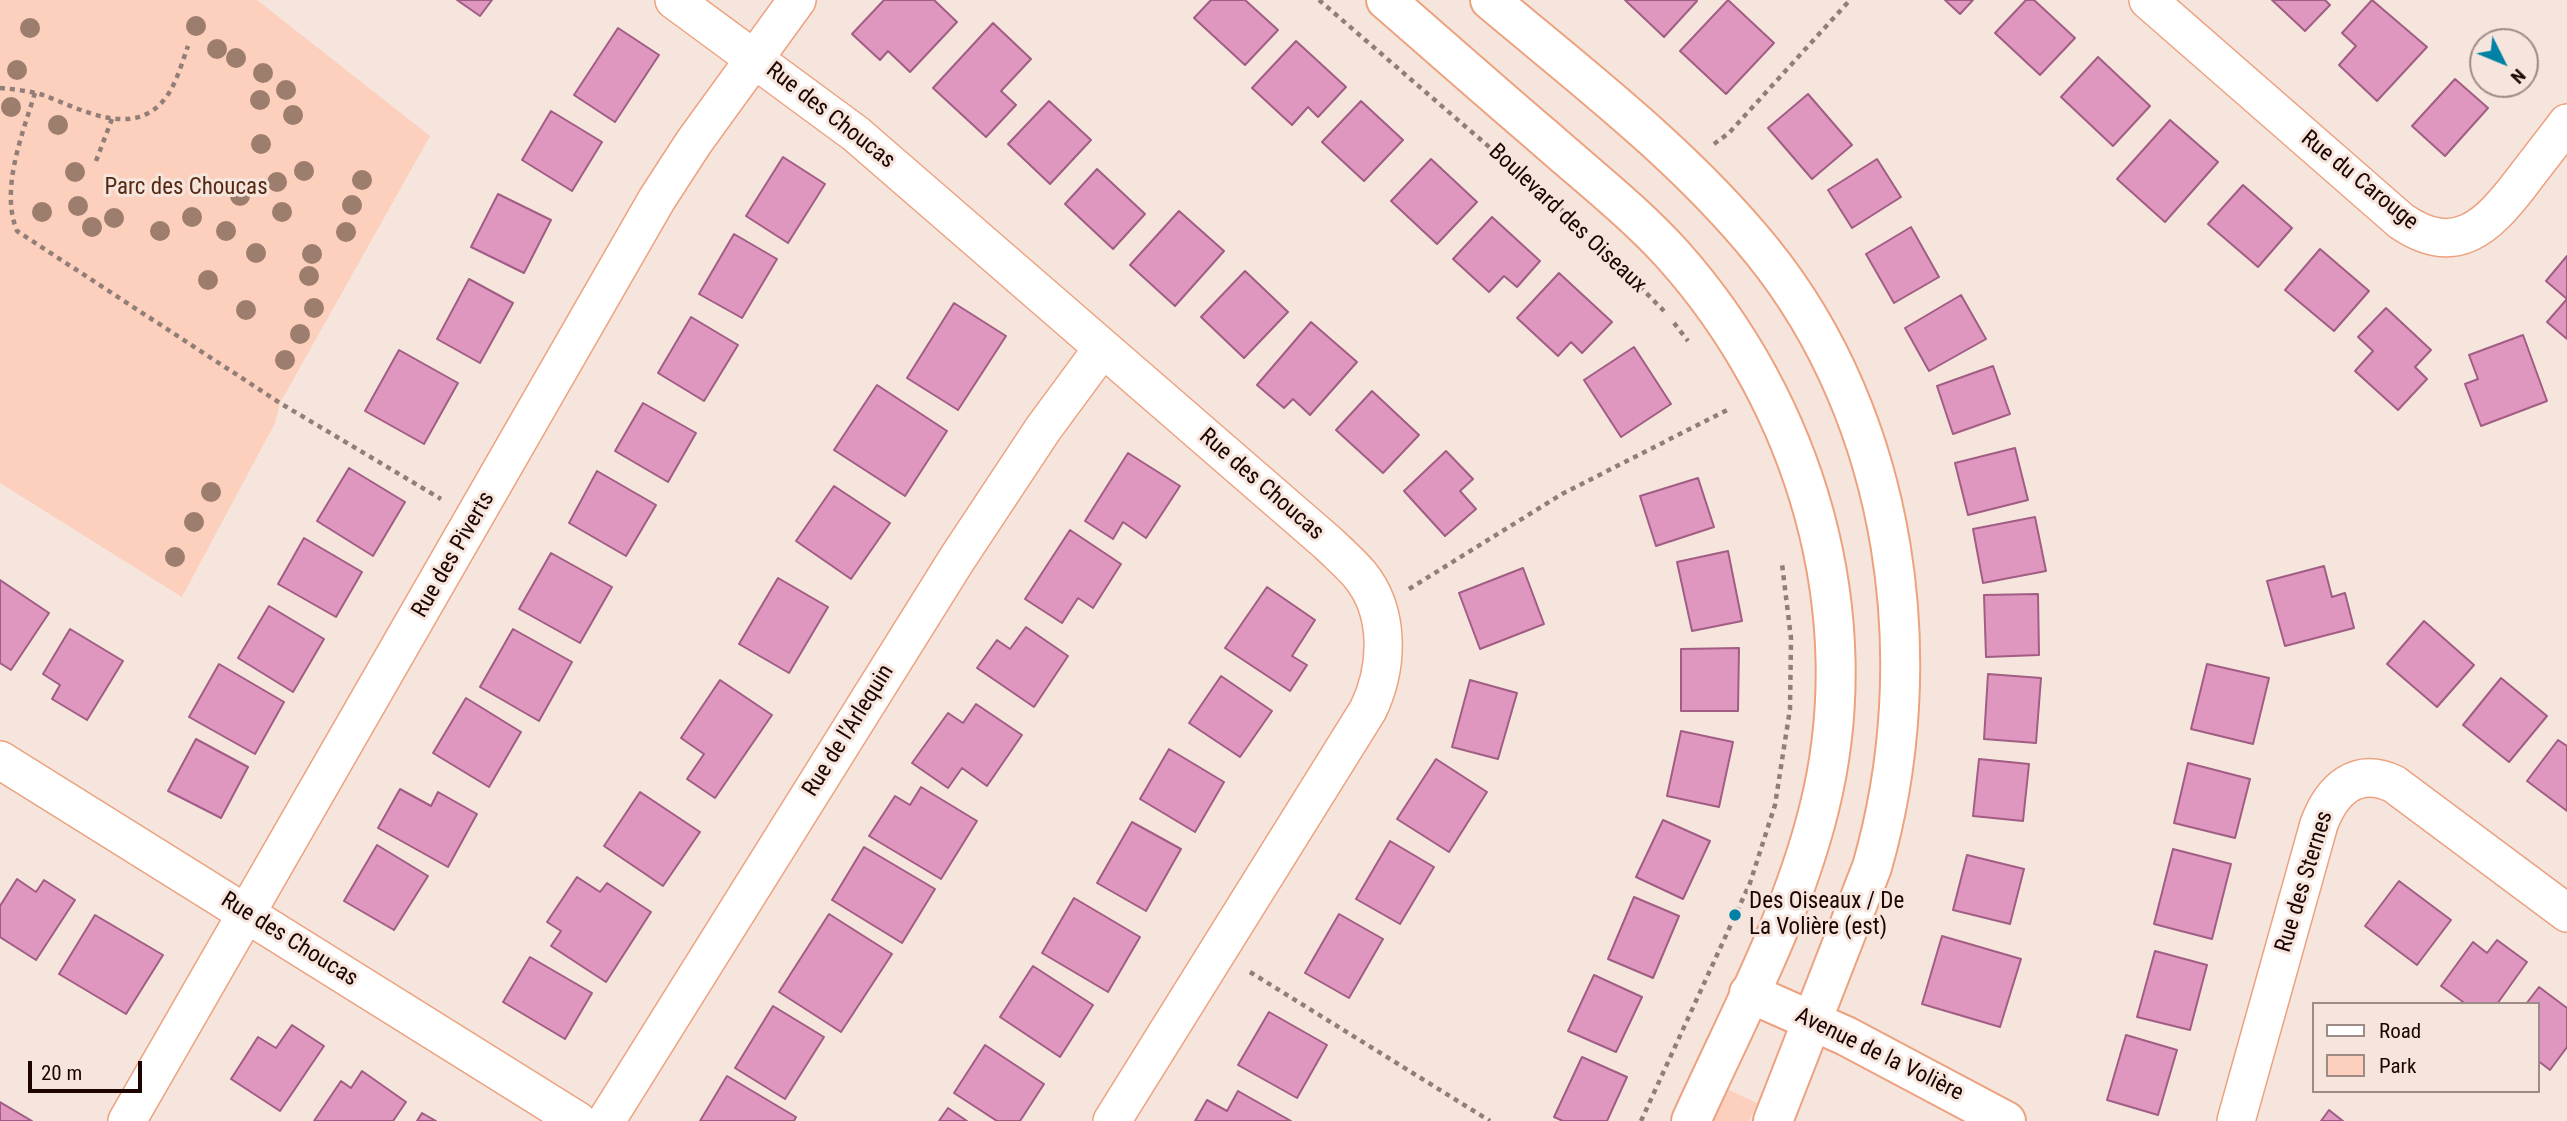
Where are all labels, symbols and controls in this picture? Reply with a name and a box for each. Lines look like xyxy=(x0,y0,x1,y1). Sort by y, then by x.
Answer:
north arrow xyxy=(2469,28,2539,98)
street label: Rue des Choucas xyxy=(760,57,900,175)
text: N xyxy=(2506,64,2531,88)
street label: Rue du Carouge xyxy=(2295,125,2423,237)
street label: Boulevard des Oiseaux xyxy=(1482,139,1652,299)
park label: Parc des Choucas xyxy=(104,174,268,202)
street label: Rue des Choucas xyxy=(1193,423,1329,547)
street label: Rue des Piverts xyxy=(407,487,501,623)
street label: Rue de l'Arlequin xyxy=(798,660,900,802)
street label: Rue des Sternes xyxy=(2270,808,2340,956)
street label: Rue des Choucas xyxy=(215,887,363,993)
place label: Des Oiseaux / De La Volière (est) xyxy=(1749,888,1904,942)
marker: Des Oiseaux / De La Volière (est) xyxy=(1727,907,1743,923)
street label: Avenue de la Volière xyxy=(1791,1002,1967,1108)
legend xyxy=(2312,1002,2539,1093)
text: Road xyxy=(2379,1019,2421,1043)
scale bar xyxy=(32,1048,145,1092)
text: Park xyxy=(2379,1054,2416,1078)
text: 20 m xyxy=(41,1061,82,1085)

